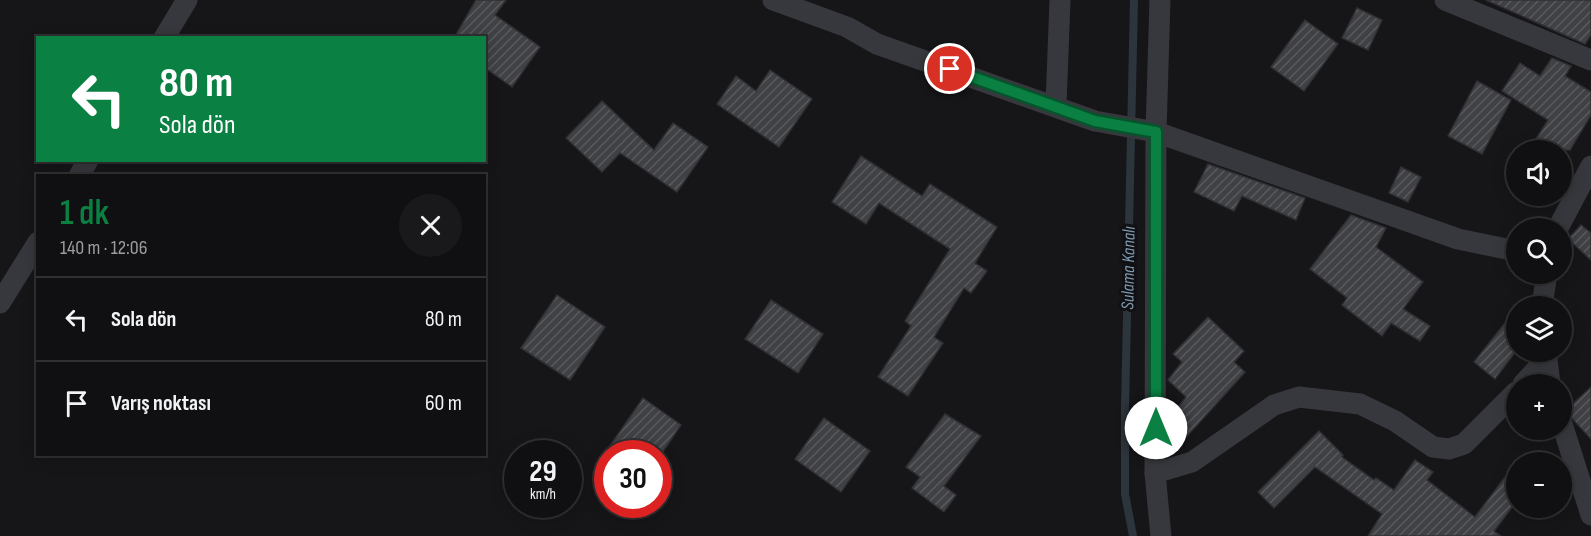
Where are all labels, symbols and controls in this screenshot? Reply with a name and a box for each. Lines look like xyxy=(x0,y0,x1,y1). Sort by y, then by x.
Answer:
pin xyxy=(924,43,975,94)
icon: arrive xyxy=(933,52,966,85)
text: 80 m xyxy=(159,58,233,109)
icon: left xyxy=(60,60,138,138)
text: Sola dön xyxy=(159,109,236,141)
map controls xyxy=(1506,140,1572,518)
button: sound xyxy=(1506,140,1572,206)
text: 1 dk xyxy=(60,192,109,235)
button: close xyxy=(399,194,462,257)
button: search xyxy=(1506,218,1572,284)
water label: Sulama Kanalı xyxy=(1117,225,1140,310)
text: 140 m · 12:06 xyxy=(60,236,148,260)
button: layers xyxy=(1506,296,1572,362)
icon: left xyxy=(60,303,93,336)
text: Sola dön xyxy=(111,306,176,333)
text: 80 m xyxy=(425,306,462,333)
button: + xyxy=(1506,374,1572,440)
icon: arrive xyxy=(60,387,93,420)
text: Varış noktası xyxy=(111,390,211,417)
text: 60 m xyxy=(425,390,462,417)
position arrow xyxy=(1124,396,1188,460)
speed limit sign: 30 xyxy=(594,440,672,518)
button: − xyxy=(1506,452,1572,518)
text: 29 xyxy=(529,454,557,490)
text: km/h xyxy=(530,485,556,504)

